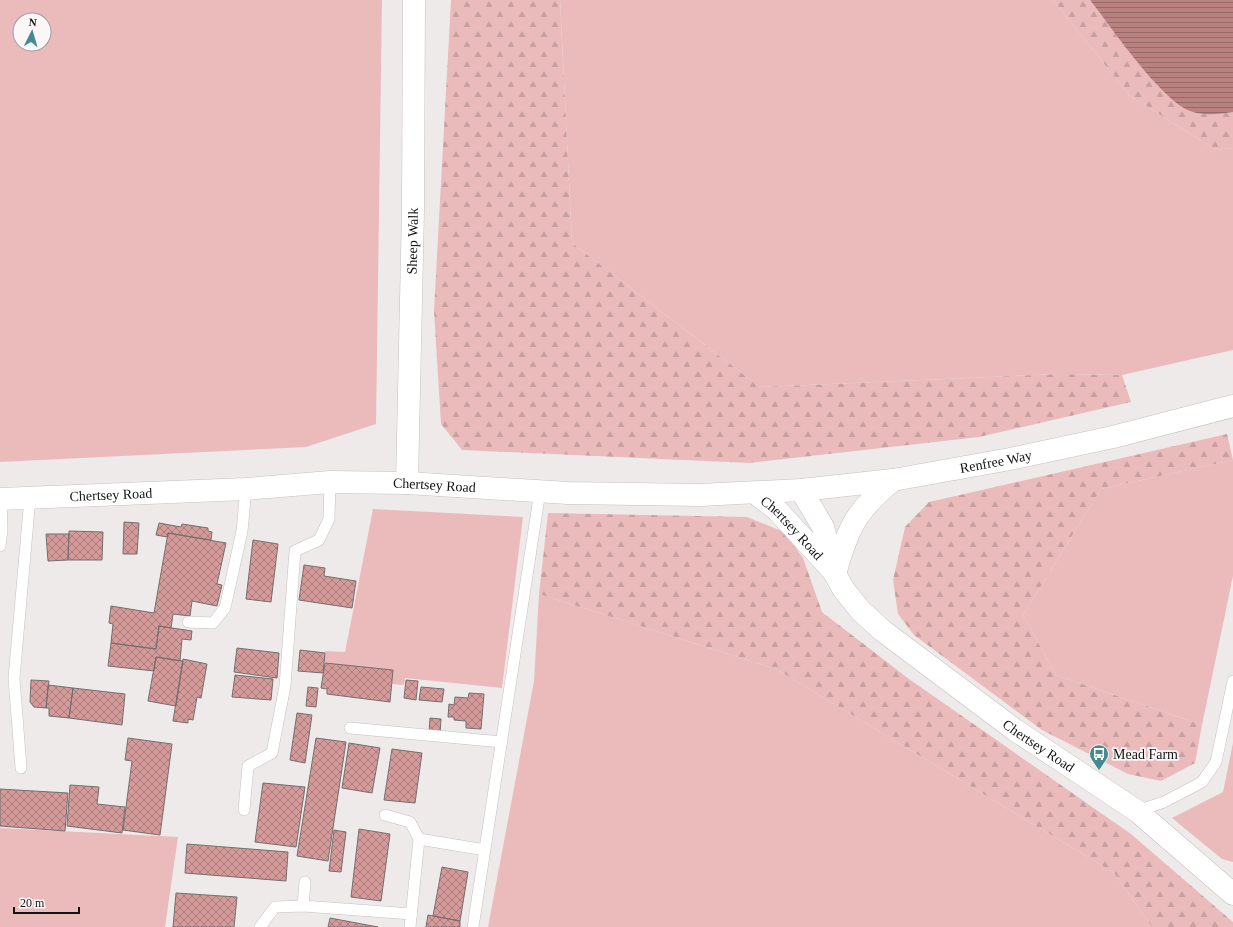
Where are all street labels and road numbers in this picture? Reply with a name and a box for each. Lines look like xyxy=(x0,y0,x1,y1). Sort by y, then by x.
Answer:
street label: Sheep Walk xyxy=(404,208,421,275)
street label: Renfree Way xyxy=(959,447,1033,475)
street label: Chertsey Road xyxy=(393,475,476,495)
street label: Chertsey Road xyxy=(69,485,153,504)
street label: Chertsey Road xyxy=(758,493,826,563)
street label: Chertsey Road xyxy=(1000,716,1077,775)

